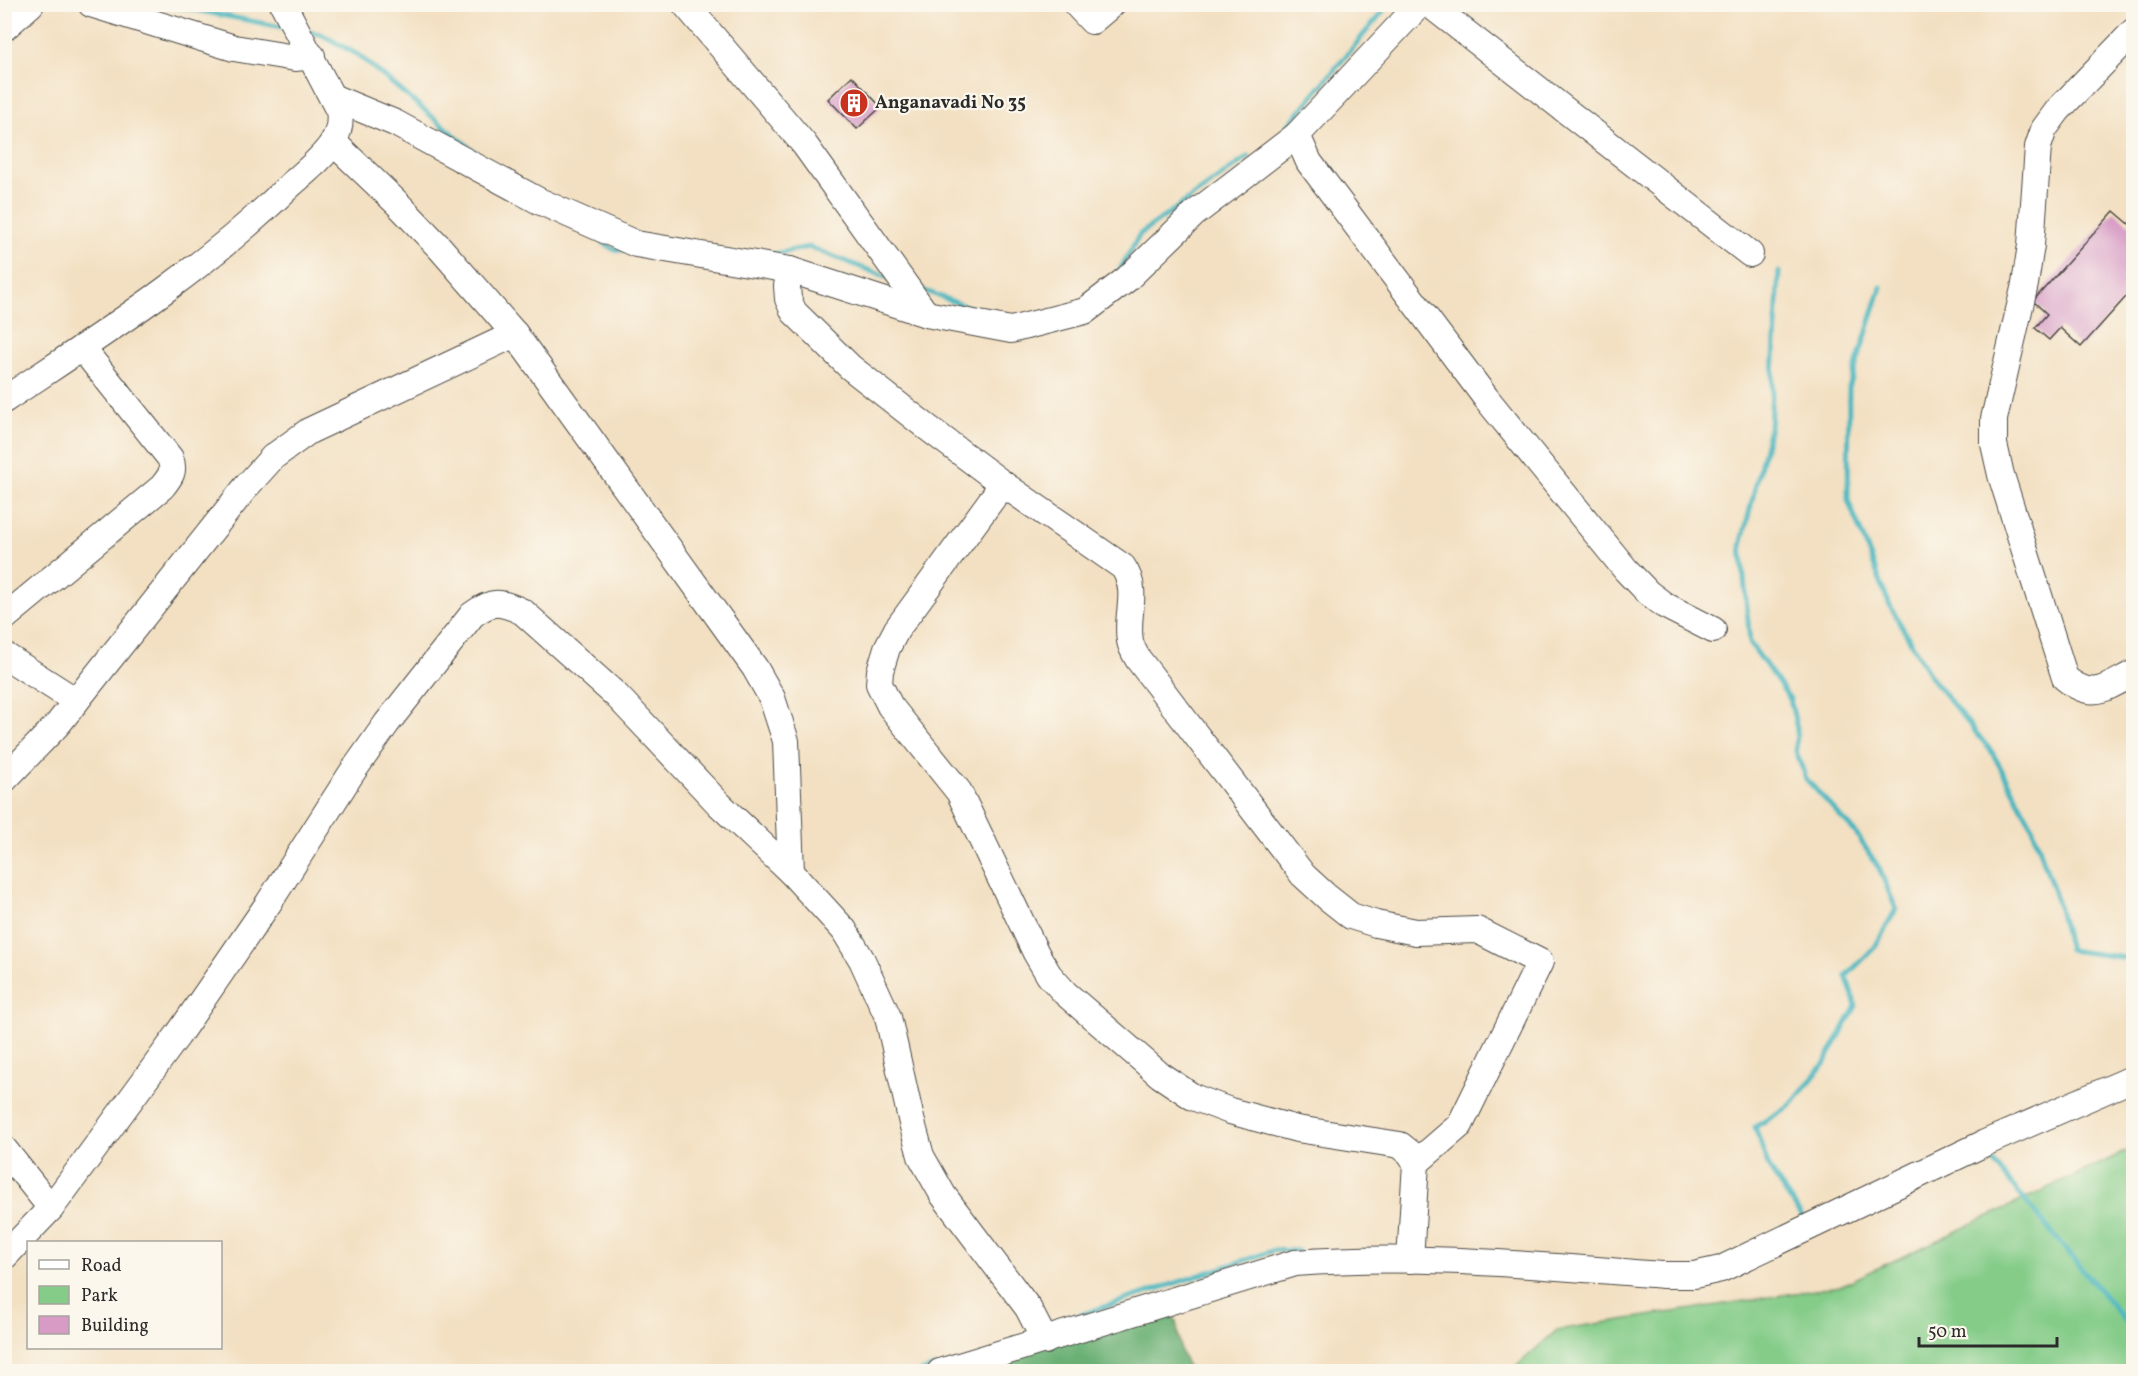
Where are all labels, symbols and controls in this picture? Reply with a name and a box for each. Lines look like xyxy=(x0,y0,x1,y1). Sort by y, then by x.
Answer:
building icon: Anganavadi No 35 xyxy=(838,87,870,119)
place label: Anganavadi No 35 xyxy=(875,91,1026,116)
legend xyxy=(27,1241,222,1349)
text: Road xyxy=(81,1254,122,1279)
text: Park xyxy=(81,1284,118,1309)
scale bar xyxy=(1919,1310,2057,1348)
text: Building xyxy=(81,1314,149,1339)
text: 50 m xyxy=(1928,1320,1967,1345)

